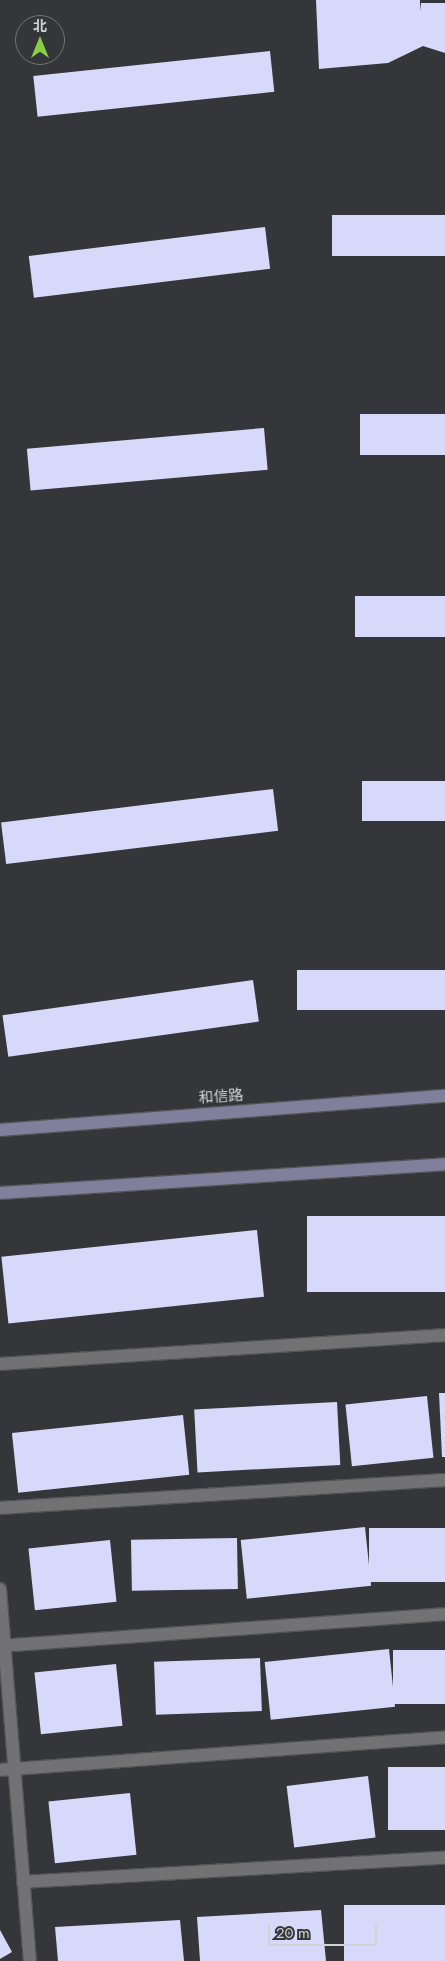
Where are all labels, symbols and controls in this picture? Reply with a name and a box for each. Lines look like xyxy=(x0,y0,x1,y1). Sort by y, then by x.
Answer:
north arrow xyxy=(15,15,65,65)
text: 北 xyxy=(33,16,47,36)
street label: 和信路 xyxy=(198,1086,244,1108)
scale bar xyxy=(270,1914,379,1946)
text: 20 m xyxy=(276,1922,310,1944)

